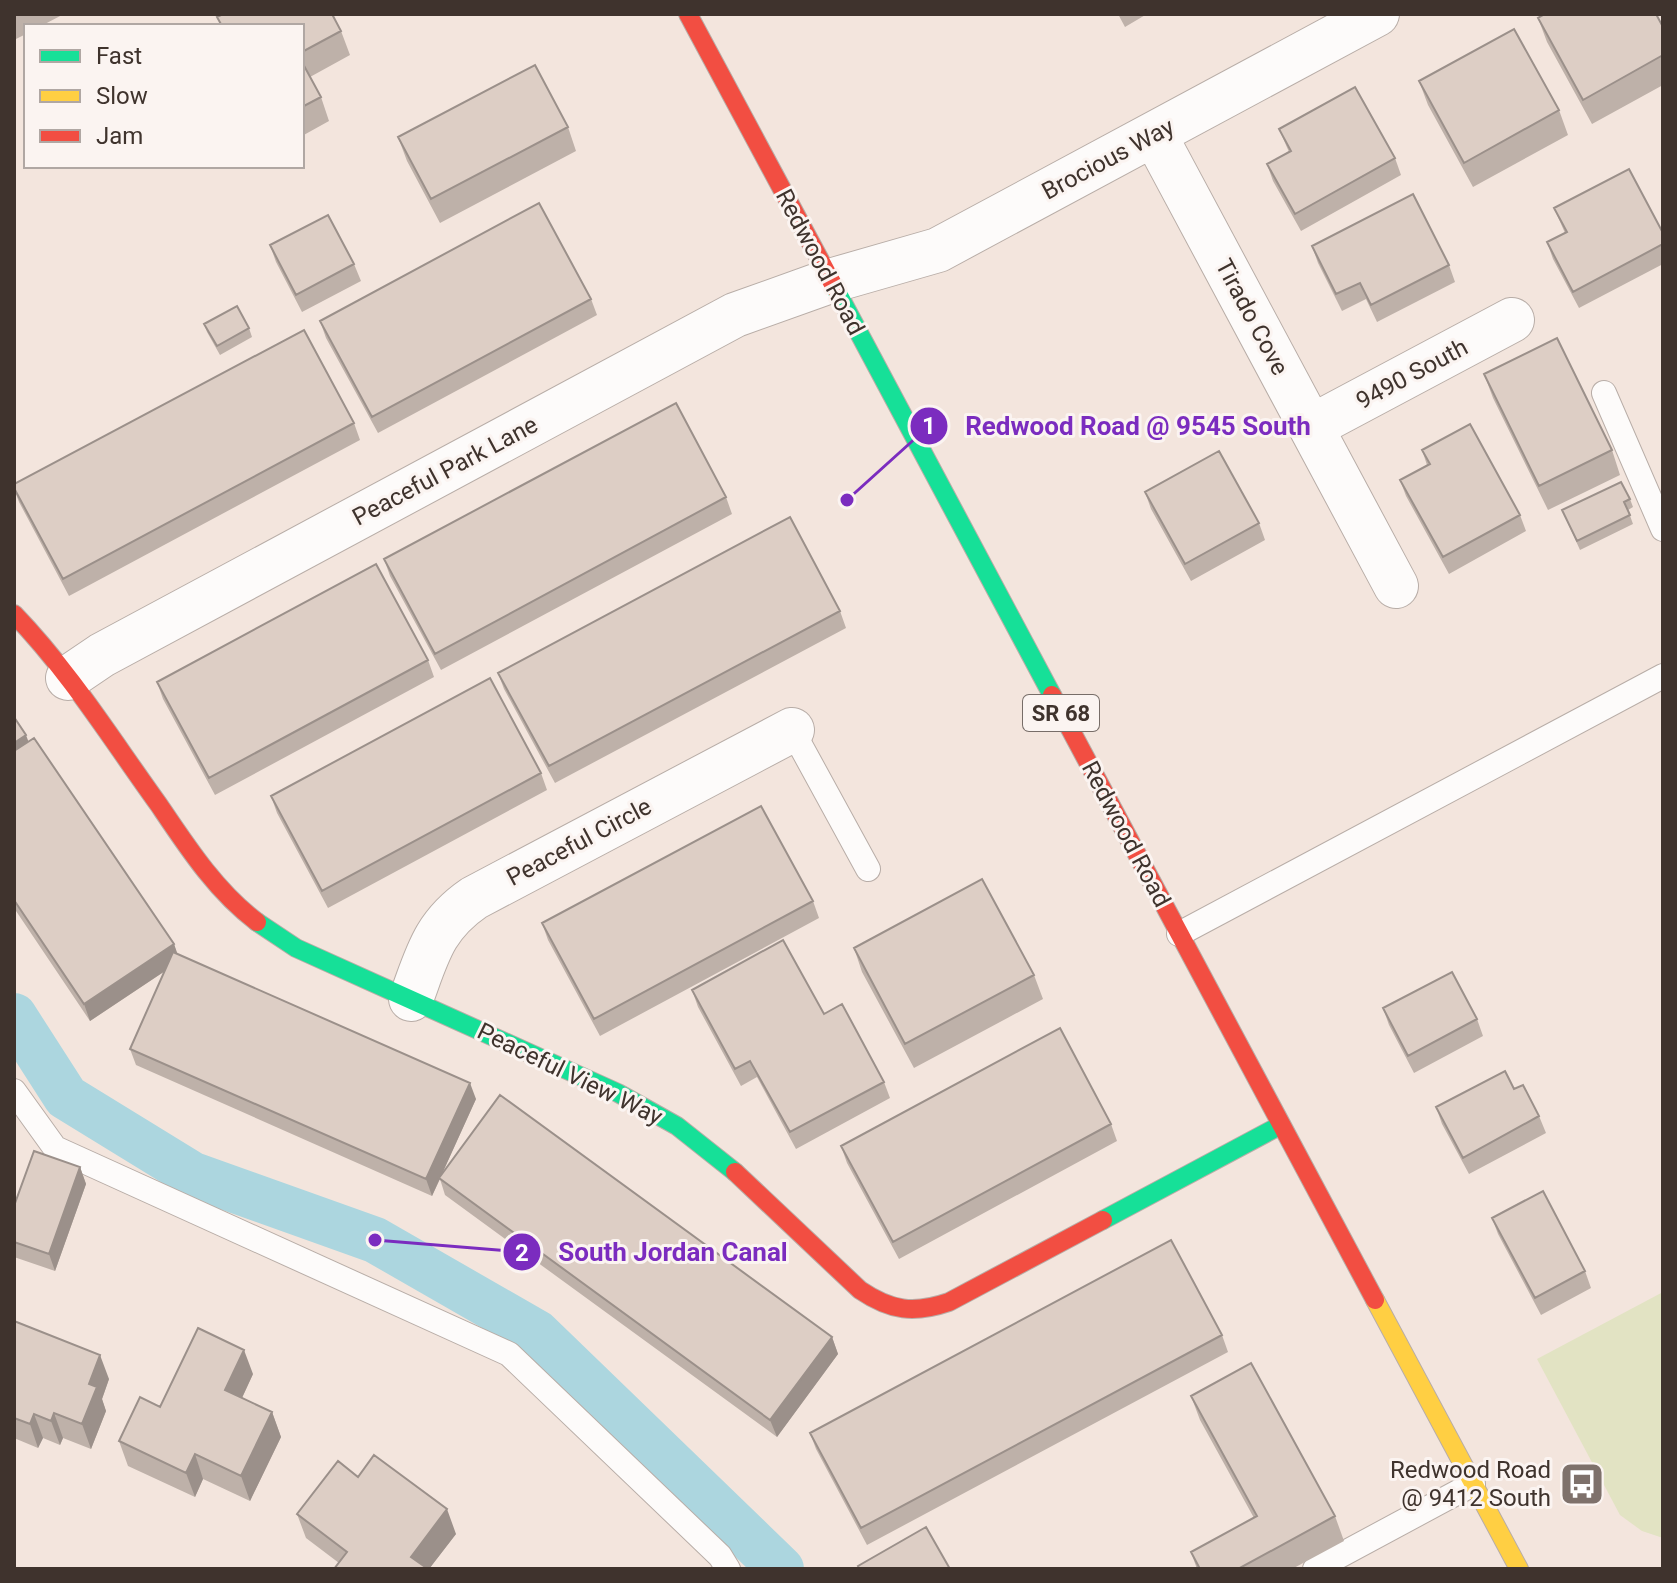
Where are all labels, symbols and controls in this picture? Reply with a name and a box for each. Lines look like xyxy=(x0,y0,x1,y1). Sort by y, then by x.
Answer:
legend xyxy=(24,24,304,168)
text: Fast xyxy=(96,42,142,70)
text: Slow xyxy=(96,82,148,110)
street label: Brocious Way xyxy=(1037,112,1179,205)
text: Jam xyxy=(96,122,143,150)
street label: Redwood Road xyxy=(770,184,870,340)
street label: Tirado Cove xyxy=(1210,254,1294,380)
street label: 9490 South xyxy=(1351,333,1473,415)
callout: Redwood Road @ 9545 South xyxy=(909,401,1327,451)
street label: Peaceful Park Lane xyxy=(348,410,542,532)
text: Redwood Road @ 9545 South xyxy=(965,411,1311,441)
text: 1 xyxy=(922,412,936,440)
road number: SR 68 xyxy=(1023,695,1099,731)
street label: Redwood Road xyxy=(1076,756,1176,912)
street label: Peaceful Circle xyxy=(502,792,656,892)
street label: Peaceful View Way xyxy=(473,1017,668,1131)
callout: South Jordan Canal xyxy=(502,1227,804,1277)
text: South Jordan Canal xyxy=(558,1237,788,1267)
text: 2 xyxy=(515,1239,529,1267)
place label: Redwood Road @ 9412 South xyxy=(1390,1456,1551,1512)
bus stop icon: Redwood Road @ 9412 South xyxy=(1558,1460,1606,1508)

